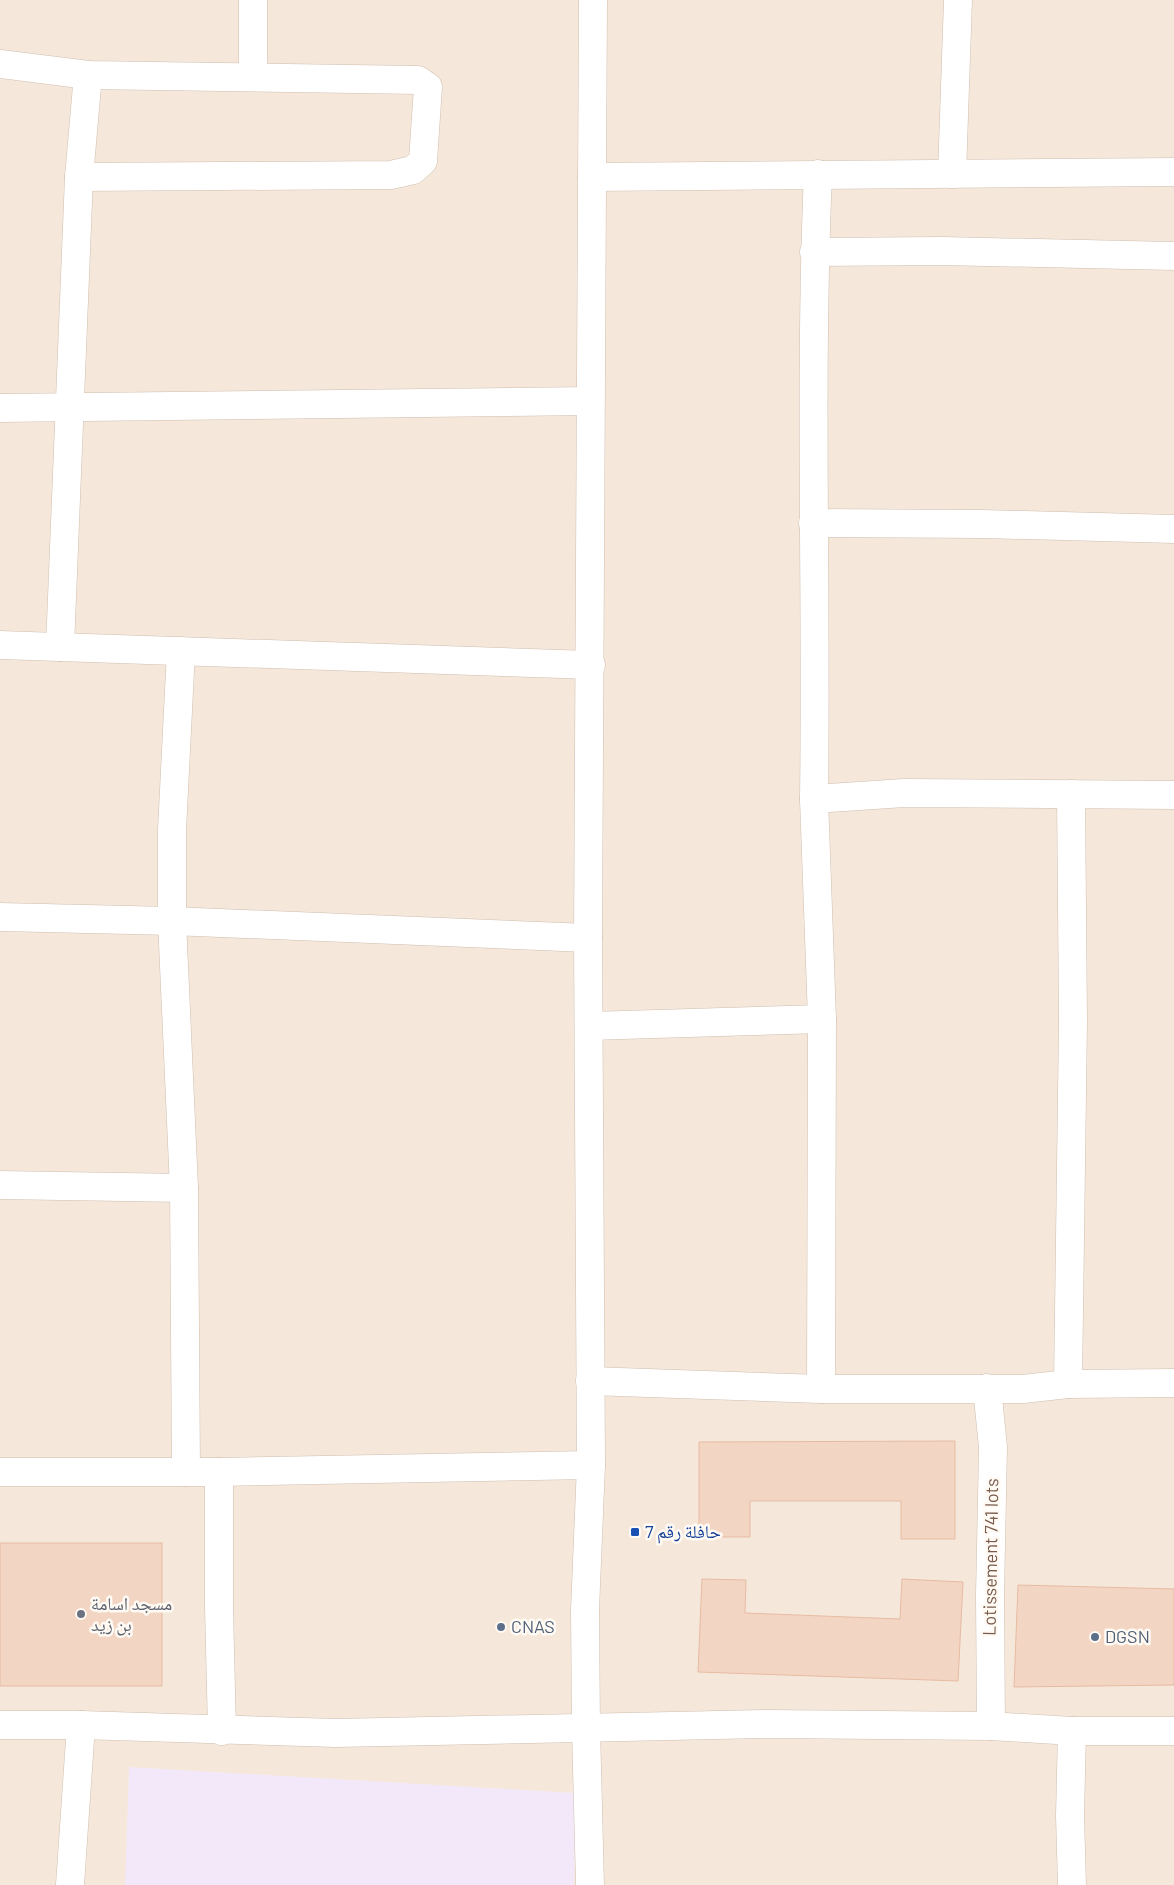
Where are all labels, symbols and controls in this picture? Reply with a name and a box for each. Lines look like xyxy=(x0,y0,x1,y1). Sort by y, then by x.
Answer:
street label: Lotissement 741 lots xyxy=(978,1478,1002,1636)
place label: حافلة رقم 7 xyxy=(645,1520,721,1544)
marker: حافلة رقم 7 xyxy=(629,1526,641,1538)
place label: مسجد اسامة بن زيد xyxy=(91,1592,172,1636)
marker: مسجد اسامة بن زيد xyxy=(75,1608,87,1620)
place label: CNAS xyxy=(511,1615,555,1637)
marker: CNAS xyxy=(495,1621,507,1633)
place label: DGSN xyxy=(1105,1625,1150,1647)
marker: DGSN xyxy=(1089,1631,1101,1643)

